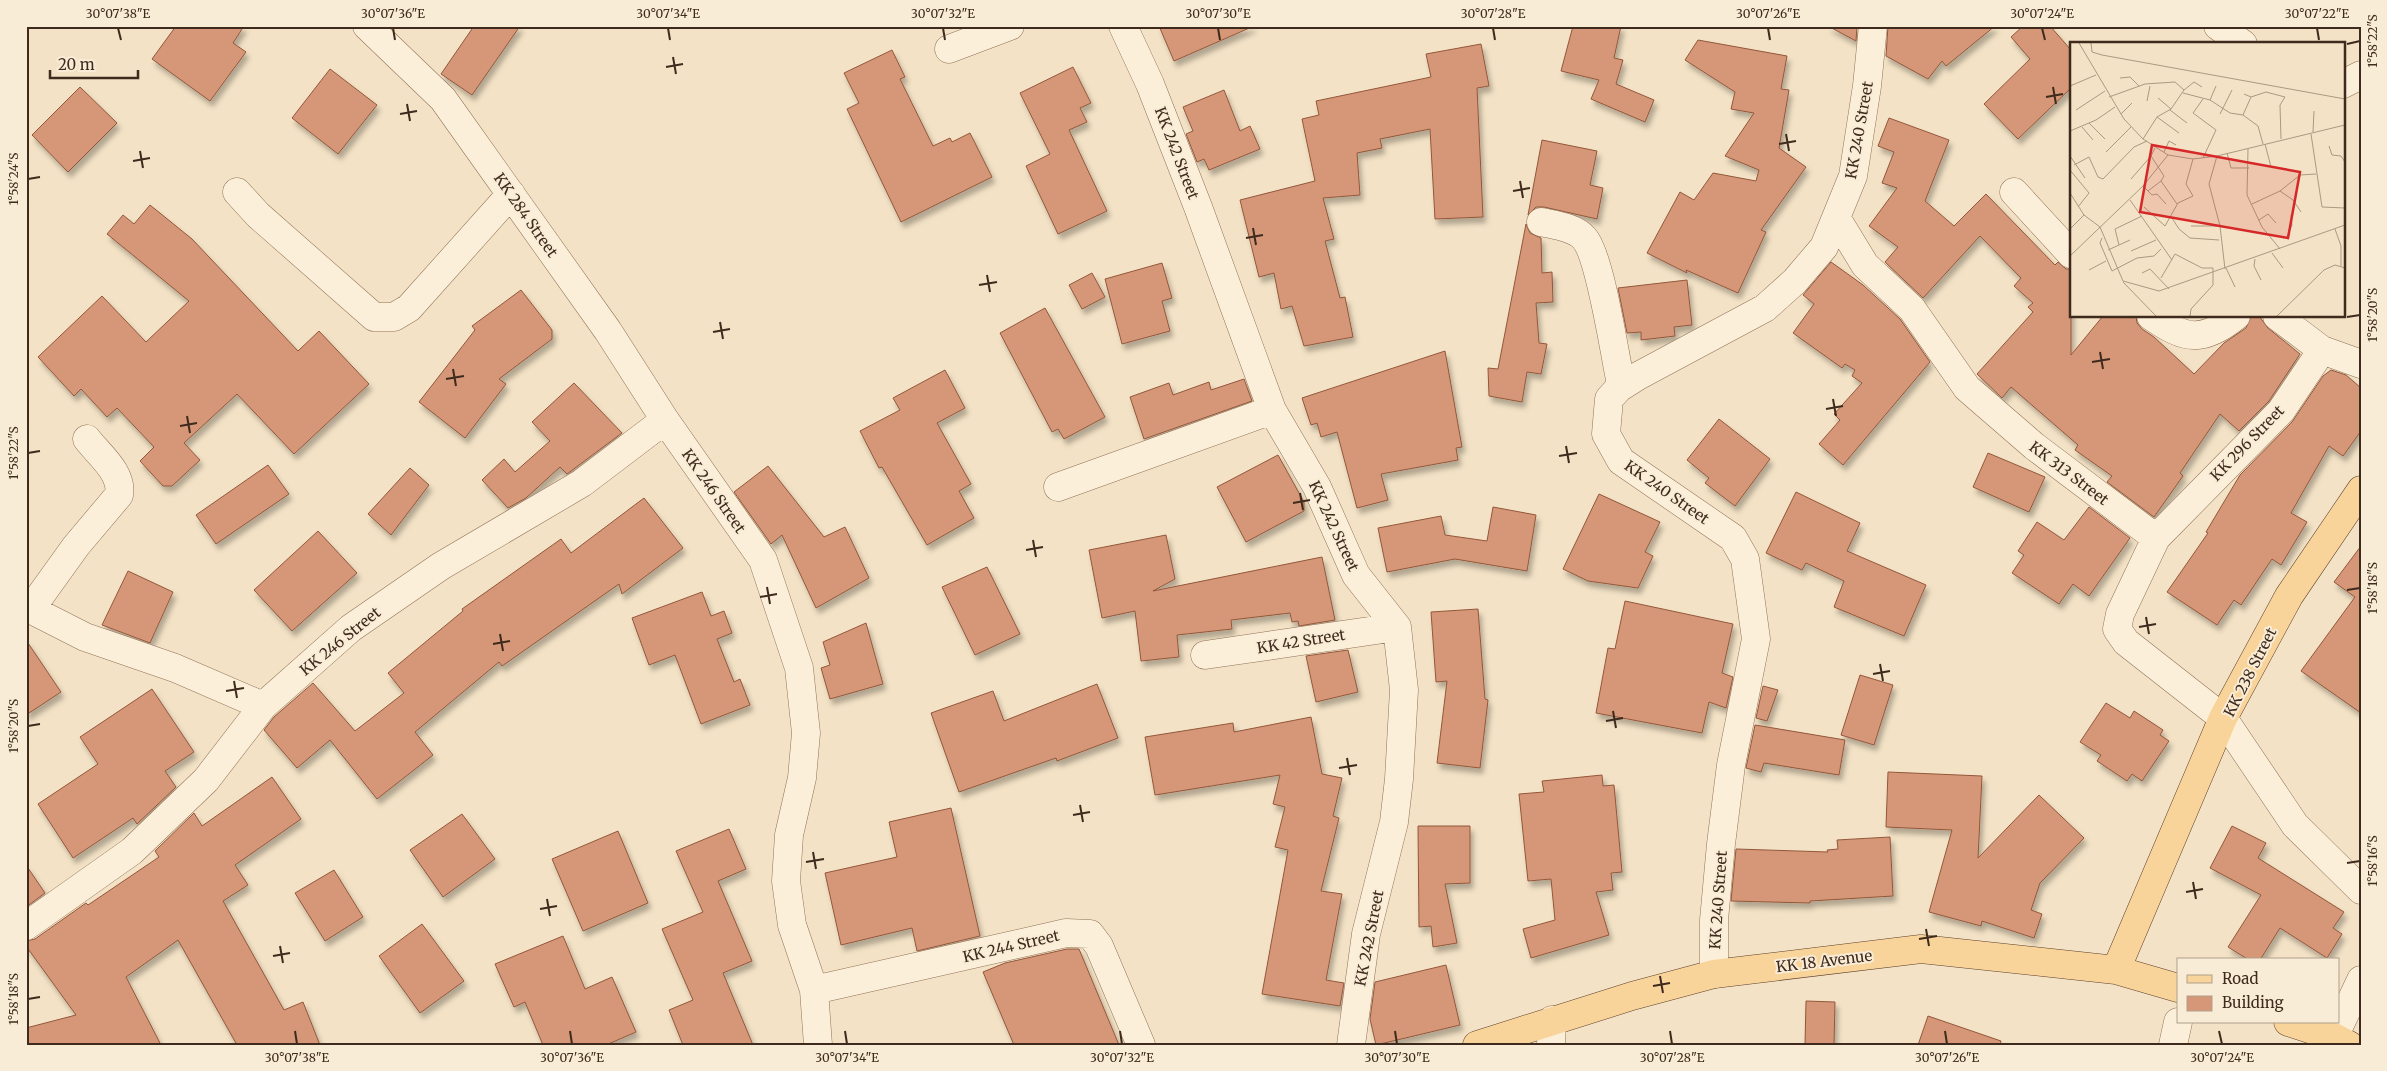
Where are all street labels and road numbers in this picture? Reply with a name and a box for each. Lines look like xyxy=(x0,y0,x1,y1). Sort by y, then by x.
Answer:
street label: KK 240 Street xyxy=(1841,79,1877,180)
street label: KK 242 Street xyxy=(1151,104,1203,202)
street label: KK 284 Street xyxy=(490,169,562,261)
street label: KK 296 Street xyxy=(2206,401,2288,485)
street label: KK 313 Street xyxy=(2025,437,2113,509)
street label: KK 246 Street xyxy=(678,445,750,537)
street label: KK 240 Street xyxy=(1621,456,1713,528)
street label: KK 242 Street xyxy=(1305,478,1363,574)
street label: KK 246 Street xyxy=(296,603,384,679)
street label: KK 238 Street xyxy=(2219,624,2281,720)
street label: KK 42 Street xyxy=(1255,625,1347,657)
street label: KK 240 Street xyxy=(1705,850,1731,950)
street label: KK 242 Street xyxy=(1350,888,1388,988)
street label: KK 244 Street xyxy=(961,926,1061,966)
street label: KK 18 Avenue xyxy=(1775,946,1873,976)

